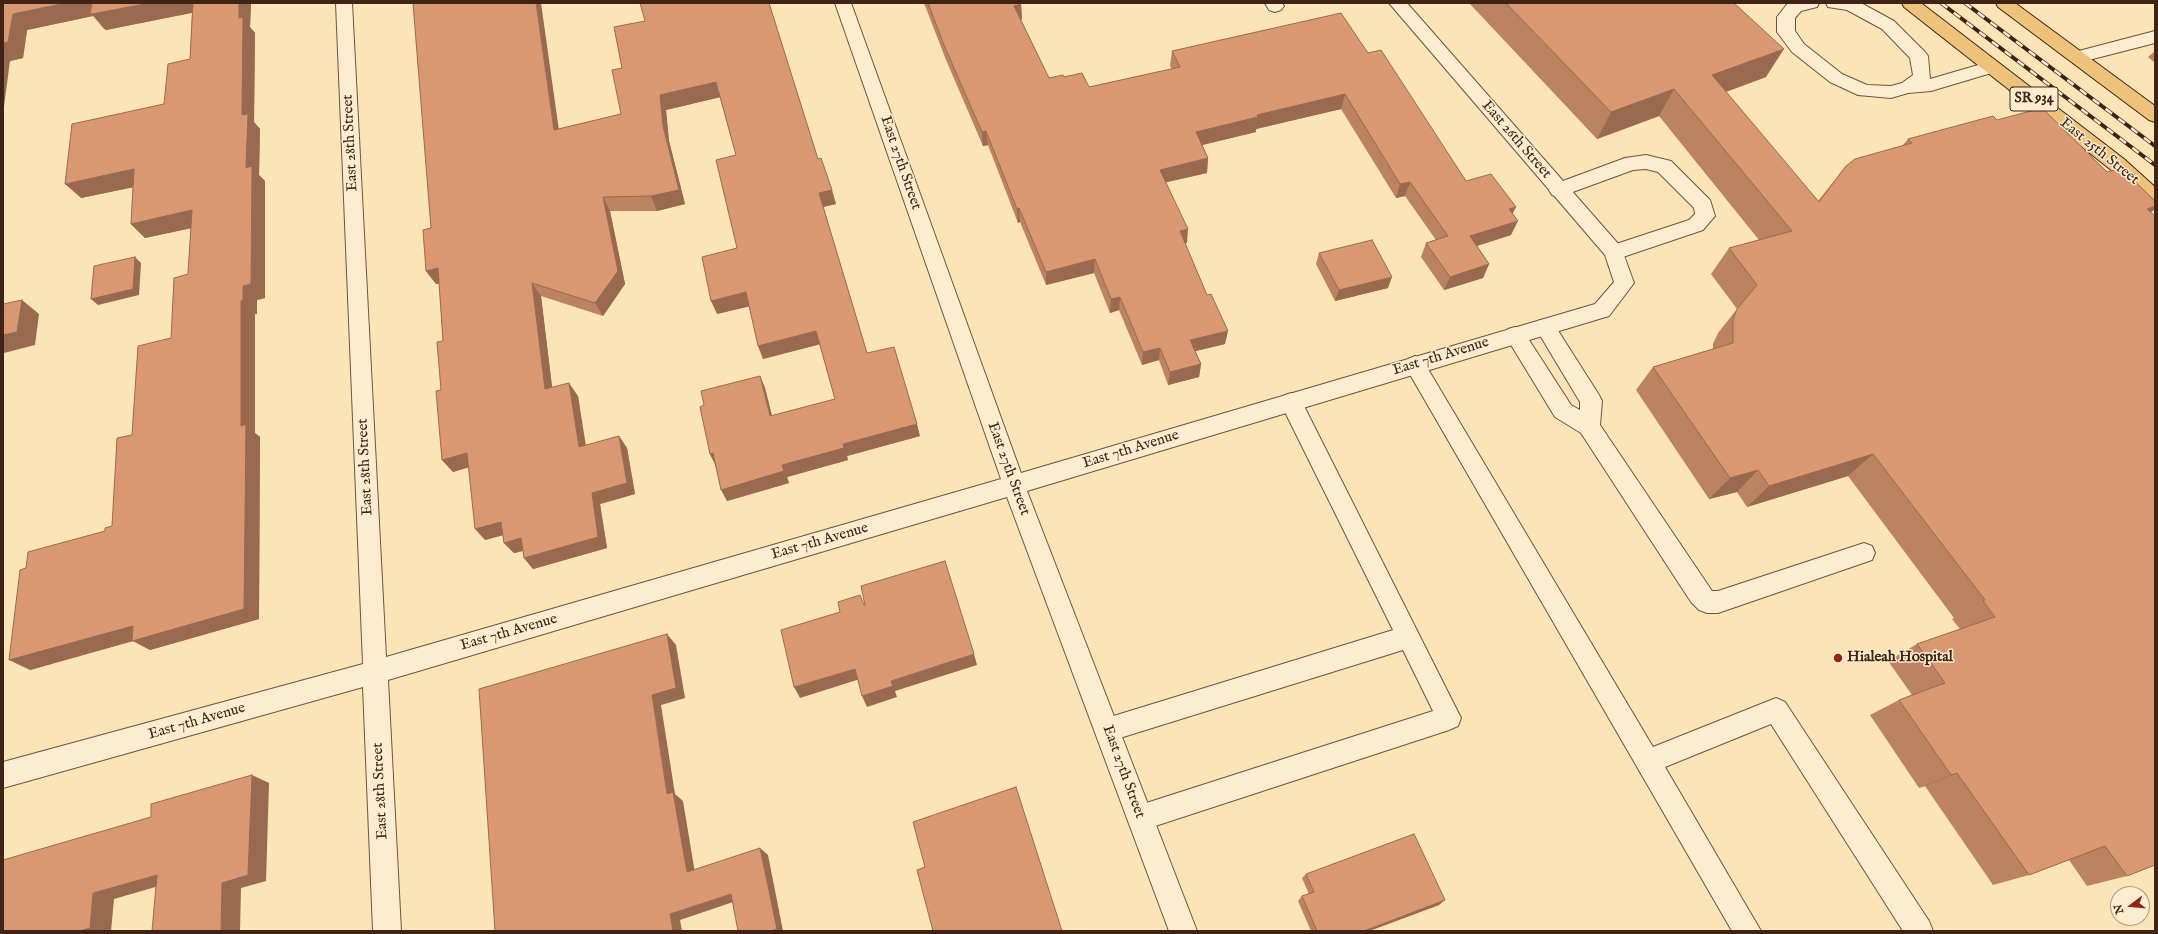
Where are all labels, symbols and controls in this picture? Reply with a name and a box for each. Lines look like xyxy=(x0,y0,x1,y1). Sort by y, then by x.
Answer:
road number: SR 934 xyxy=(2010,87,2058,111)
street label: East 28th Street xyxy=(339,94,363,192)
street label: East 26th Street xyxy=(1477,97,1555,183)
street label: East 27th Street xyxy=(876,114,924,212)
street label: East 25th Street xyxy=(2056,115,2142,189)
street label: East 7th Avenue xyxy=(1391,334,1491,380)
street label: East 28th Street xyxy=(354,418,378,516)
street label: East 27th Street xyxy=(983,420,1033,518)
street label: East 7th Avenue xyxy=(1081,427,1181,473)
street label: East 7th Avenue xyxy=(770,520,870,564)
street label: East 7th Avenue xyxy=(459,611,559,655)
place label: Hialeah Hospital xyxy=(1847,649,1953,667)
marker: Hialeah Hospital xyxy=(1832,652,1844,664)
street label: East 7th Avenue xyxy=(147,700,247,744)
street label: East 27th Street xyxy=(1098,723,1148,821)
street label: East 28th Street xyxy=(369,742,393,840)
north arrow xyxy=(2110,886,2150,926)
text: N xyxy=(2111,903,2127,916)

